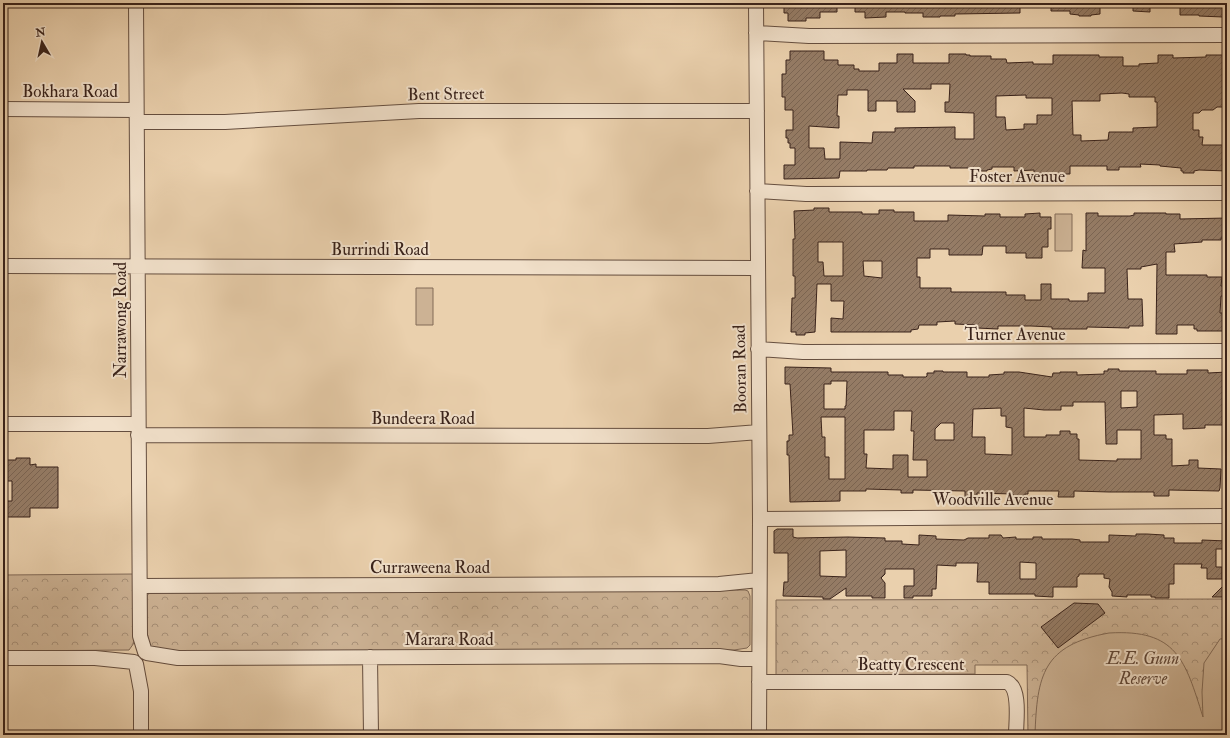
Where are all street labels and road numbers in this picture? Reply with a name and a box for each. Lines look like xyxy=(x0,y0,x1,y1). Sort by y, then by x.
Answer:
street label: Bokhara Road xyxy=(22,81,118,102)
street label: Bent Street xyxy=(407,83,485,105)
street label: Foster Avenue xyxy=(969,166,1065,187)
street label: Burrindi Road xyxy=(331,239,430,260)
street label: Narrawong Road xyxy=(110,261,131,378)
street label: Booran Road xyxy=(729,324,751,414)
street label: Turner Avenue xyxy=(965,324,1066,345)
street label: Bundeera Road xyxy=(371,408,475,429)
street label: Woodville Avenue xyxy=(932,489,1053,510)
street label: Curraweena Road xyxy=(370,557,491,578)
street label: Marara Road xyxy=(404,629,494,650)
street label: Beatty Crescent xyxy=(858,654,965,676)

